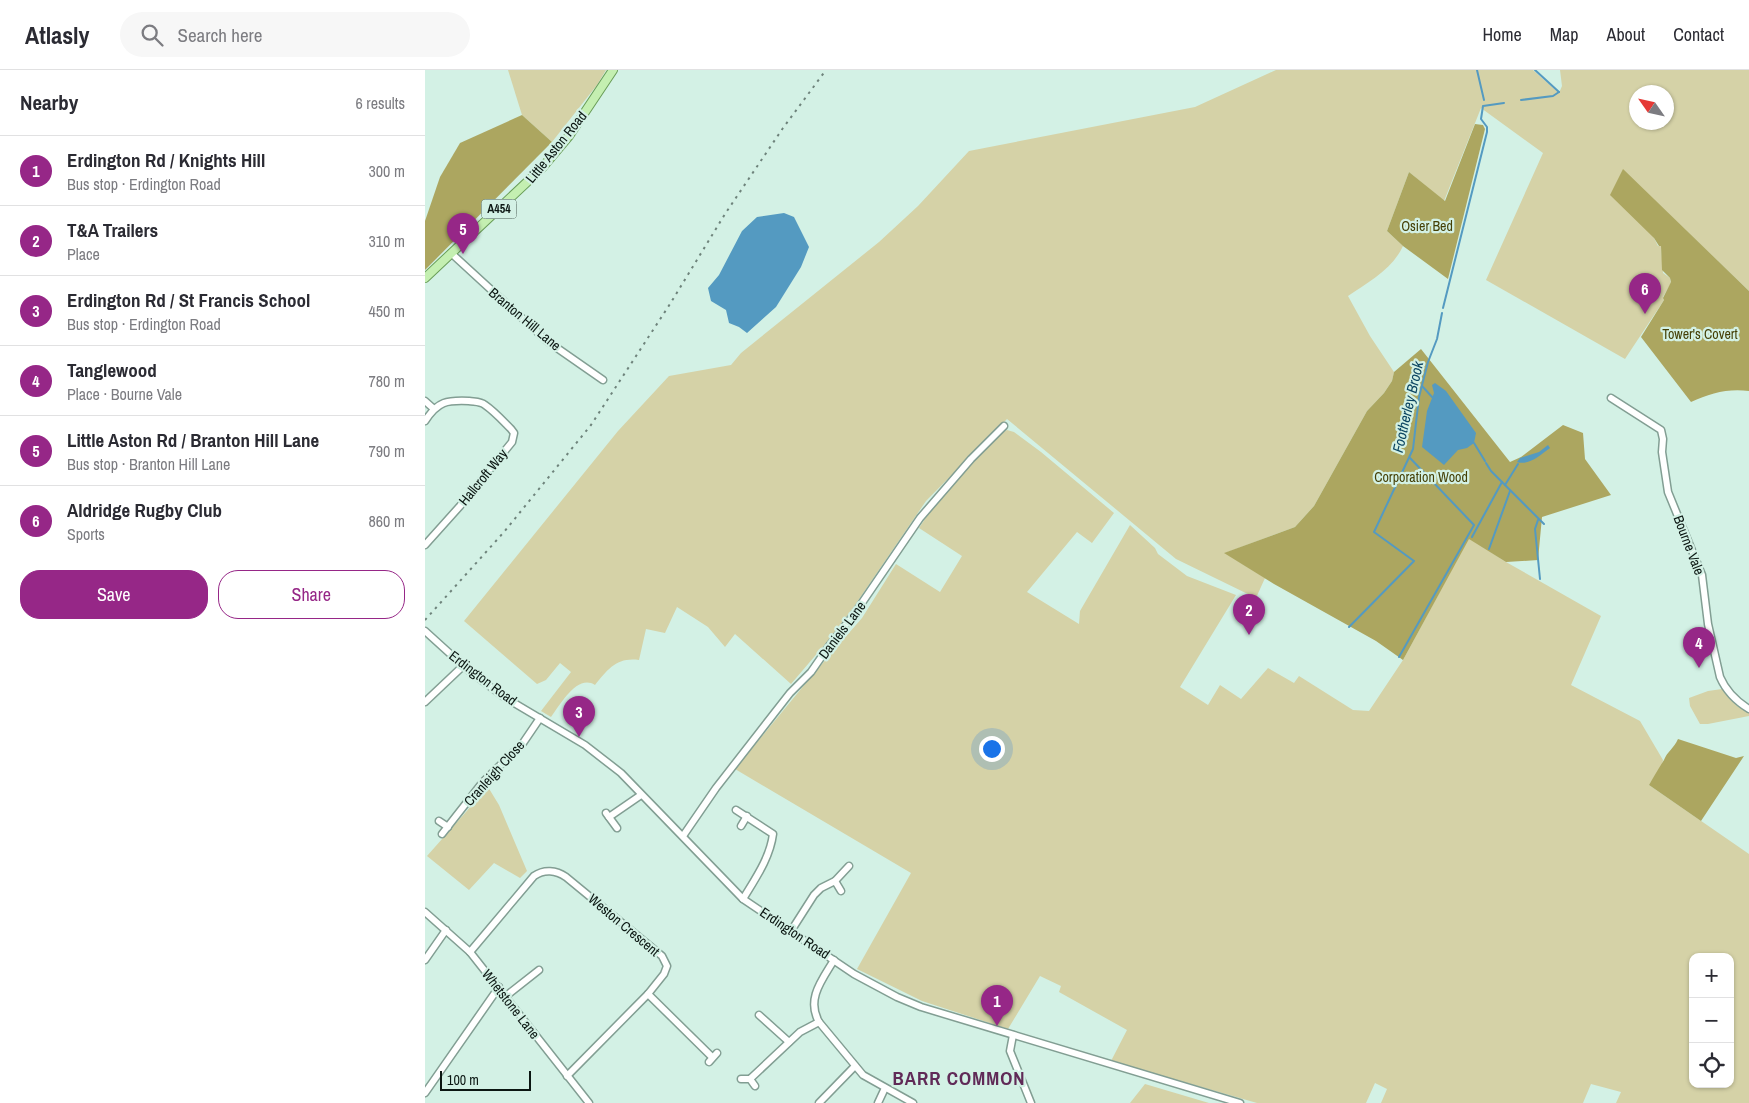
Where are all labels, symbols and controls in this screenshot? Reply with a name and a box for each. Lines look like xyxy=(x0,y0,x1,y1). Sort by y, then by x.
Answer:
search box xyxy=(120,12,470,57)
text: Atlasly xyxy=(25,19,90,51)
icon: search xyxy=(138,21,166,49)
text: Search here xyxy=(178,22,262,48)
text: Home xyxy=(1482,22,1522,47)
text: Map xyxy=(1550,22,1579,47)
text: About xyxy=(1607,22,1645,47)
text: Contact xyxy=(1673,22,1724,47)
north arrow xyxy=(1629,85,1674,130)
text: Nearby xyxy=(20,88,78,117)
text: 6 results xyxy=(355,92,405,114)
street label: Little Aston Road xyxy=(521,107,591,187)
text: Erdington Rd / Knights Hill xyxy=(67,147,265,173)
text: 1 xyxy=(32,160,40,182)
text: 300 m xyxy=(369,160,405,182)
text: Bus stop · Erdington Road xyxy=(67,173,221,195)
road number: A454 xyxy=(481,200,517,218)
pin: 5 xyxy=(447,213,479,254)
text: T&A Trailers xyxy=(67,217,158,243)
park label: Osier Bed xyxy=(1401,217,1453,235)
text: 2 xyxy=(32,230,40,252)
text: 310 m xyxy=(369,230,405,252)
text: Place xyxy=(67,243,100,265)
pin: 6 xyxy=(1629,273,1661,314)
street label: Branton Hill Lane xyxy=(485,284,565,354)
text: Erdington Rd / St Francis School xyxy=(67,287,310,313)
text: 3 xyxy=(32,300,40,322)
text: 450 m xyxy=(369,300,405,322)
text: Bus stop · Erdington Road xyxy=(67,313,221,335)
park label: Tower's Covert xyxy=(1662,325,1738,343)
text: Tanglewood xyxy=(67,357,157,383)
water label: Footherley Brook xyxy=(1387,358,1428,455)
text: 4 xyxy=(32,370,40,392)
text: 780 m xyxy=(369,370,405,392)
text: Place · Bourne Vale xyxy=(67,383,182,405)
text: Little Aston Rd / Branton Hill Lane xyxy=(67,427,319,453)
text: 5 xyxy=(32,440,40,462)
text: 790 m xyxy=(369,440,405,462)
street label: Hallcroft Way xyxy=(455,445,511,509)
text: Bus stop · Branton Hill Lane xyxy=(67,453,230,475)
park label: Corporation Wood xyxy=(1374,468,1468,486)
text: Aldridge Rugby Club xyxy=(67,497,222,523)
text: 6 xyxy=(32,510,40,532)
text: 860 m xyxy=(369,510,405,532)
street label: Bourne Vale xyxy=(1669,513,1709,577)
text: Sports xyxy=(67,523,105,545)
button: Save xyxy=(20,570,208,619)
button: Share xyxy=(218,570,405,619)
pin: 2 xyxy=(1233,594,1265,635)
street label: Daniels Lane xyxy=(814,598,870,662)
pin: 4 xyxy=(1683,627,1715,668)
street label: Erdington Road xyxy=(445,647,521,709)
pin: 3 xyxy=(563,696,595,737)
street label: Cranleigh Close xyxy=(460,736,528,810)
your location xyxy=(979,736,1005,762)
street label: Weston Crescent xyxy=(585,890,663,960)
street label: Erdington Road xyxy=(757,903,833,963)
map controls xyxy=(1689,953,1734,1088)
button: + xyxy=(1689,953,1734,998)
street label: Whetstone Lane xyxy=(478,966,544,1042)
pin: 1 xyxy=(981,985,1013,1026)
button: − xyxy=(1689,998,1734,1043)
button: locate xyxy=(1689,1043,1734,1088)
district label: BARR COMMON xyxy=(892,1065,1026,1091)
scale bar xyxy=(440,1068,531,1091)
text: 100 m xyxy=(447,1071,479,1089)

